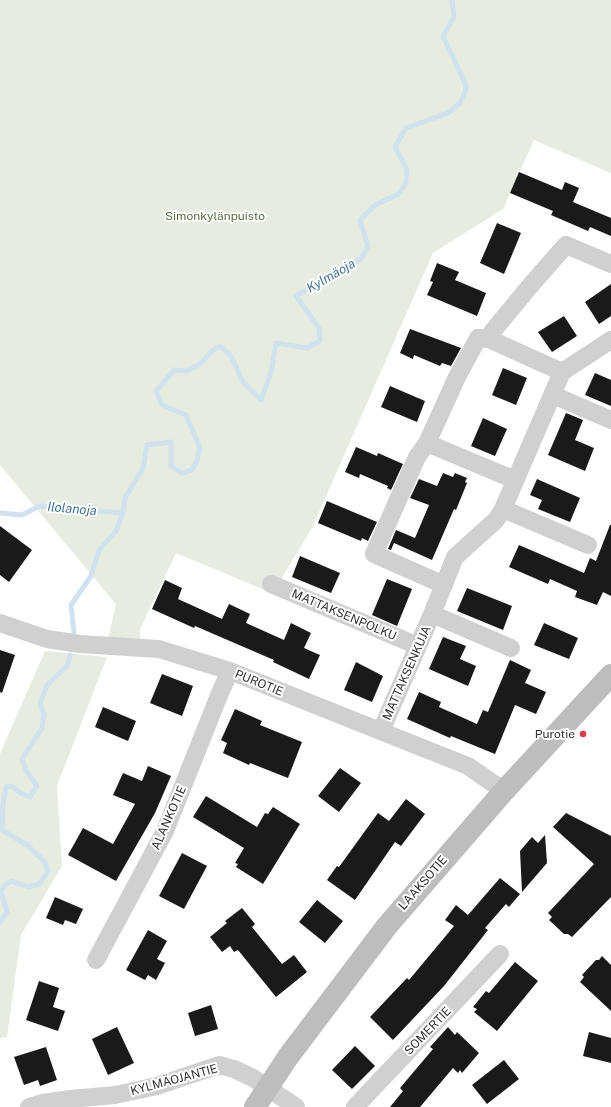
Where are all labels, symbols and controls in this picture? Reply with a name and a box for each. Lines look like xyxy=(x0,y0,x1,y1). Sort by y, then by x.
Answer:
park label: Simonkylänpuisto xyxy=(165,209,265,223)
water label: Kylmäoja xyxy=(304,256,358,296)
water label: Ilolanoja xyxy=(47,499,97,519)
street label: MATTAKSENPOLKU xyxy=(290,586,398,644)
street label: MATTAKSENKUJA xyxy=(380,624,434,722)
street label: PUROTIE xyxy=(233,667,285,699)
place label: Purotie xyxy=(535,727,575,741)
marker: Purotie xyxy=(578,729,588,739)
street label: ALANKOTIE xyxy=(149,784,189,852)
street label: LAAKSOTIE xyxy=(396,853,450,913)
street label: SOMERTIE xyxy=(402,1004,454,1058)
street label: KYLMÄOJANTIE xyxy=(129,1061,219,1099)

